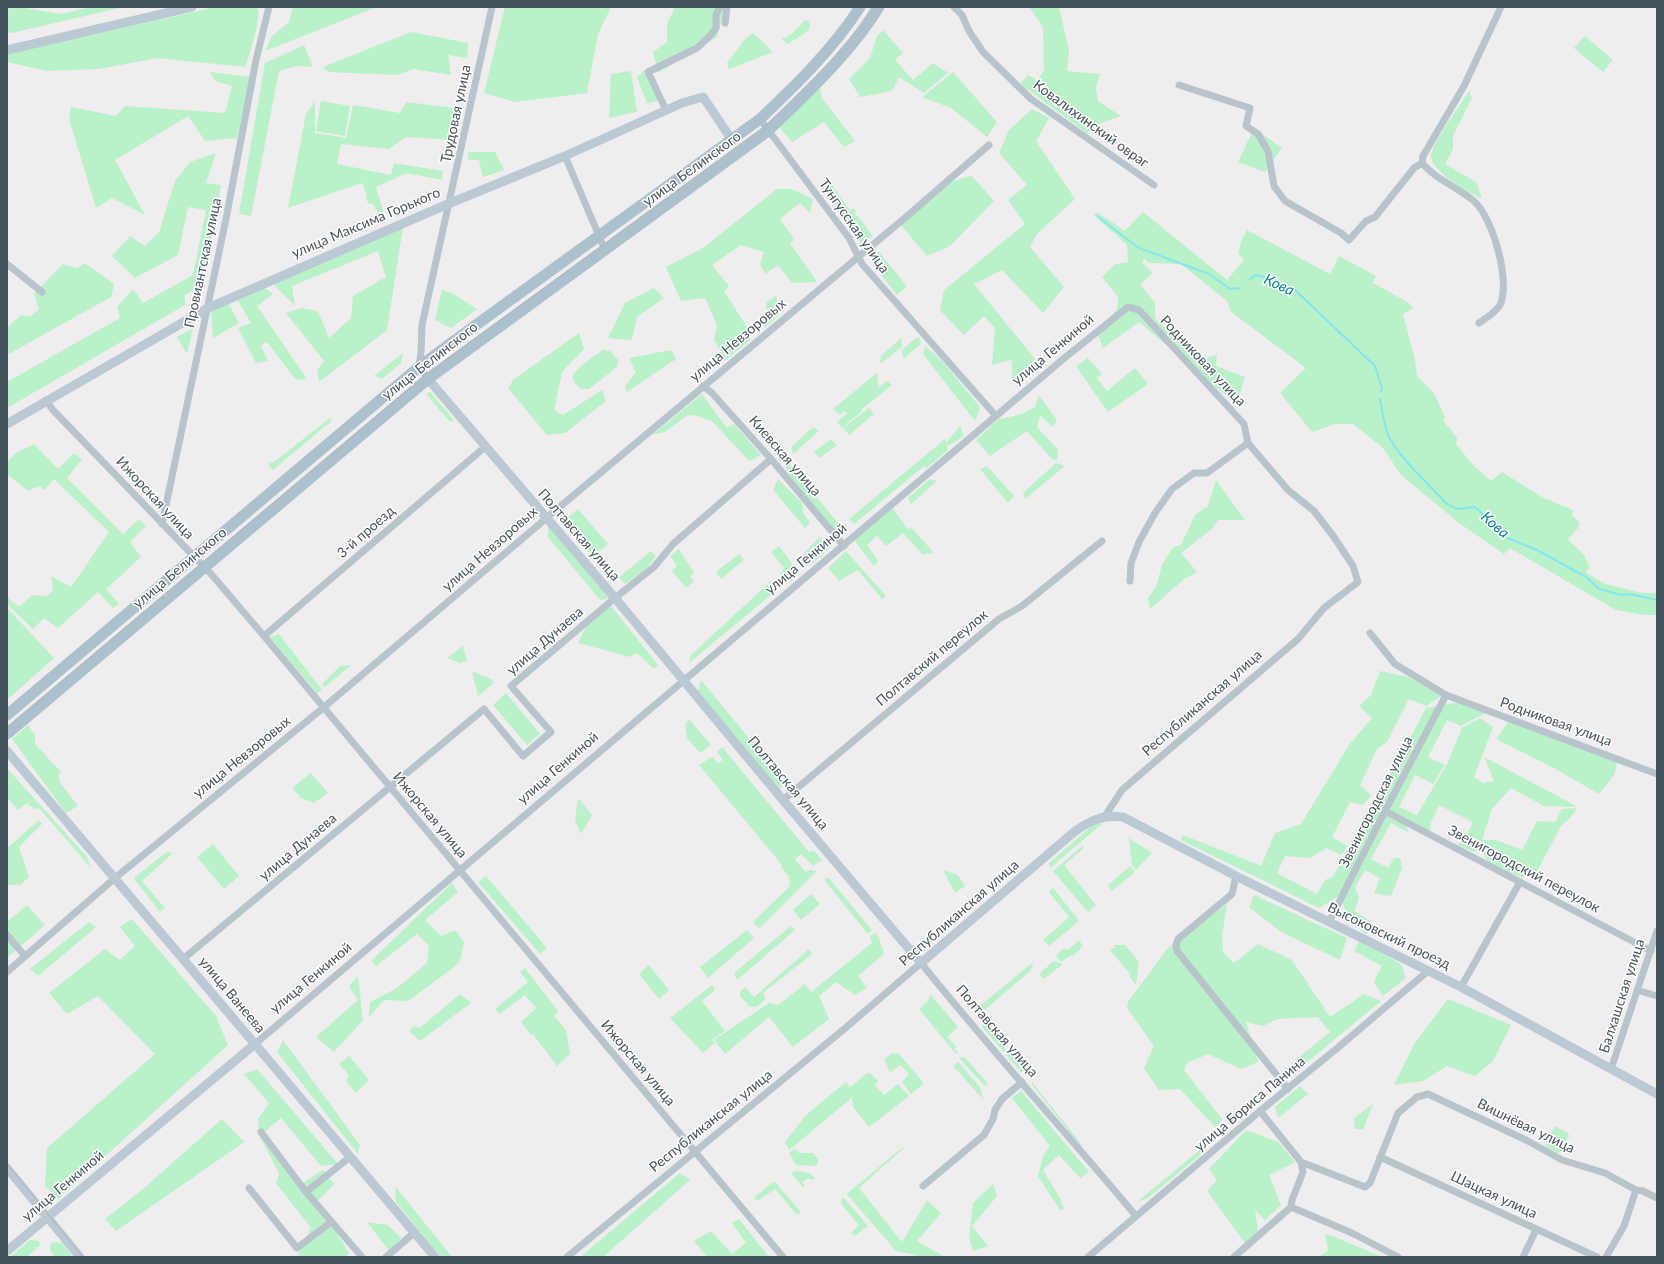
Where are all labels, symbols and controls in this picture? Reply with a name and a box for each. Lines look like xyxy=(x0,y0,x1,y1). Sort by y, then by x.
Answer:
street label: Трудовая улица xyxy=(437,63,475,165)
street label: Ковалихинский овраг xyxy=(1030,76,1152,172)
street label: улица Белинского xyxy=(640,128,744,210)
street label: Тунгусская улица xyxy=(815,176,893,276)
street label: улица Максима Горького xyxy=(289,184,443,262)
street label: Провиантская улица xyxy=(181,197,225,329)
water label: Кова xyxy=(1261,270,1297,300)
street label: улица Невзоровых xyxy=(686,295,790,385)
street label: улица Генкиной xyxy=(1009,311,1097,389)
street label: Родниковая улица xyxy=(1157,312,1249,410)
street label: улица Белинского xyxy=(379,318,481,404)
street label: Киевская улица xyxy=(745,412,825,500)
street label: Ижорская улица xyxy=(112,453,198,543)
street label: Полтавская улица xyxy=(534,486,624,584)
street label: 3-й проезд xyxy=(334,502,398,562)
street label: улица Невзоровых xyxy=(439,503,541,595)
water label: Кова xyxy=(1477,508,1513,542)
street label: улица Генкиной xyxy=(762,520,850,598)
street label: улица Белинского xyxy=(130,524,230,612)
street label: улица Дунаева xyxy=(503,603,587,679)
street label: Полтавский переулок xyxy=(873,606,991,710)
street label: Республиканская улица xyxy=(1139,646,1265,760)
street label: Родниковая улица xyxy=(1498,694,1614,750)
street label: улица Невзоровых xyxy=(190,713,294,801)
street label: улица Генкиной xyxy=(514,728,602,808)
street label: Полтавская улица xyxy=(744,733,832,833)
street label: Звенигородская улица xyxy=(1336,733,1416,871)
street label: Ижорская улица xyxy=(389,769,471,861)
street label: улица Дунаева xyxy=(256,810,340,884)
street label: Звенигородский переулок xyxy=(1445,822,1603,916)
street label: Республиканская улица xyxy=(896,856,1022,970)
street label: Высоковский проезд xyxy=(1325,899,1453,973)
street label: Балхашская улица xyxy=(1596,937,1648,1055)
street label: улица Генкиной xyxy=(267,939,355,1017)
street label: улица Ванеева xyxy=(195,953,269,1037)
street label: Полтавская улица xyxy=(952,982,1042,1080)
street label: Ижорская улица xyxy=(597,1017,679,1109)
street label: улица Бориса Панина xyxy=(1191,1053,1309,1155)
street label: Республиканская улица xyxy=(646,1066,776,1176)
street label: Вишнёвая улица xyxy=(1475,1095,1577,1157)
street label: улица Генкиной xyxy=(19,1147,107,1225)
street label: Шацкая улица xyxy=(1448,1168,1540,1222)

